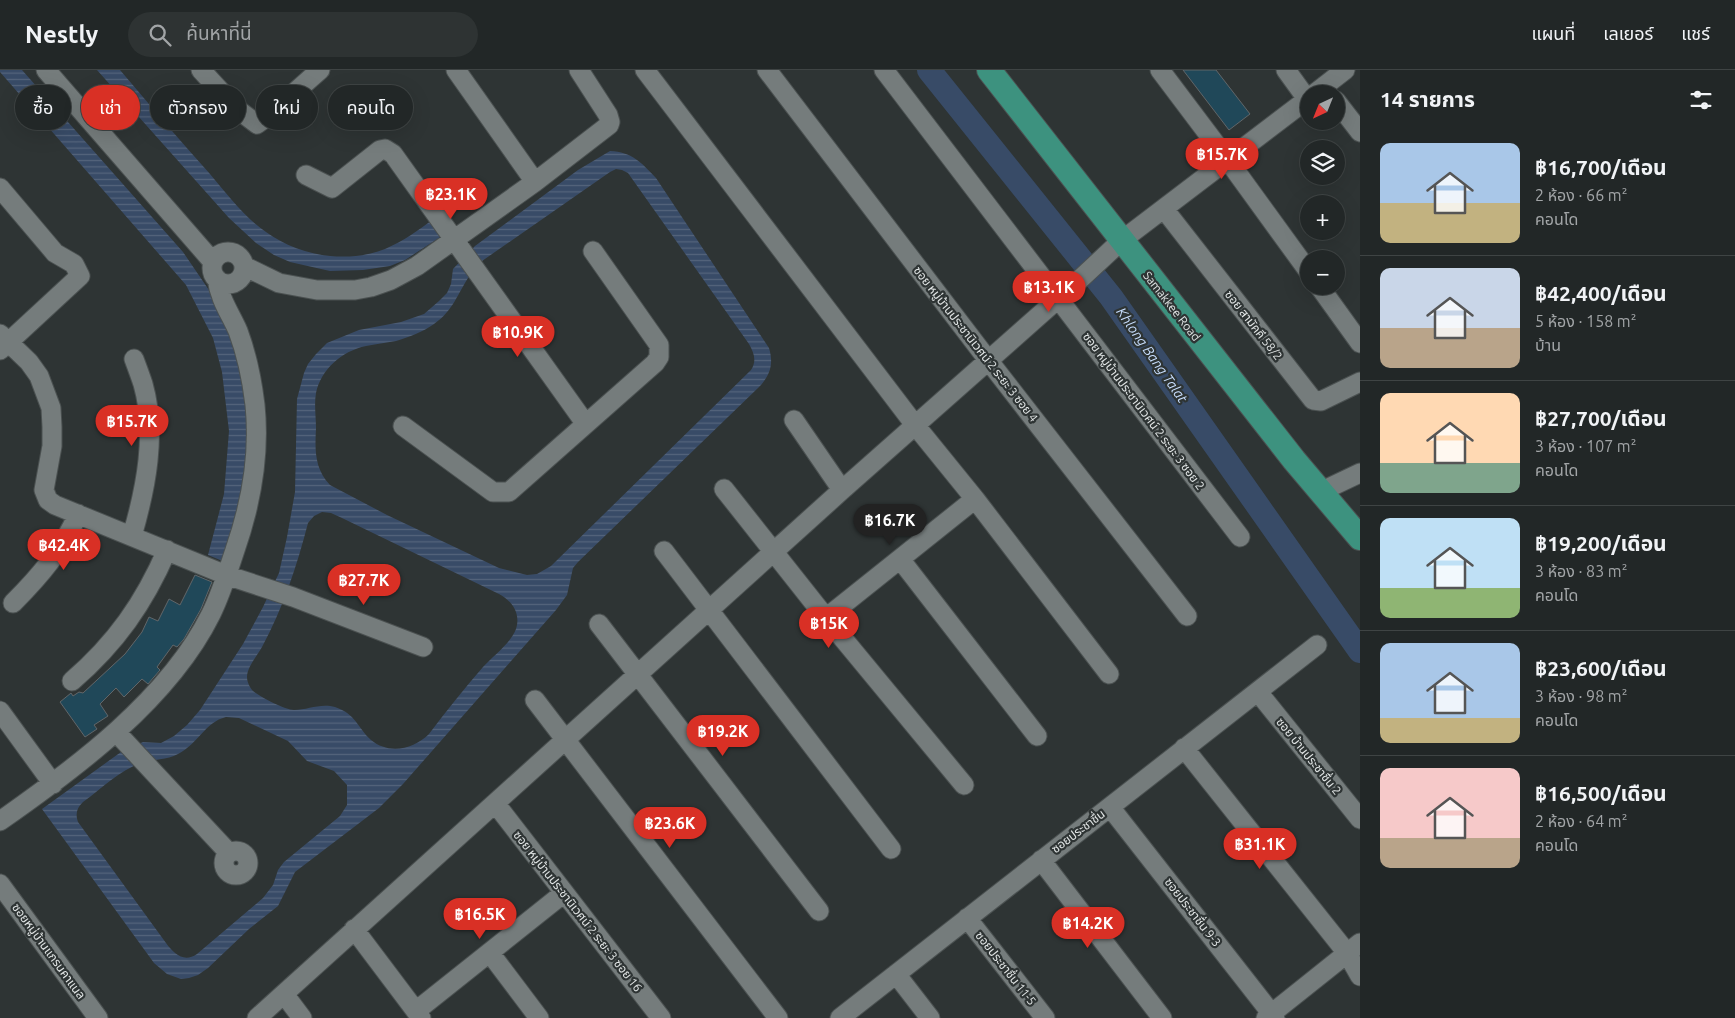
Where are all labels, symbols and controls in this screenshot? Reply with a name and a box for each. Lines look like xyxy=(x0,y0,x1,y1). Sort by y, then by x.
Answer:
search box xyxy=(128,12,478,57)
text: Nestly xyxy=(25,21,98,48)
icon: search xyxy=(146,21,174,49)
text: ค้นหาที่นี่ xyxy=(186,22,252,44)
text: แผนที่ xyxy=(1531,23,1575,43)
text: เลเยอร์ xyxy=(1603,23,1653,43)
text: แชร์ xyxy=(1681,23,1710,43)
chip: ซื้อ xyxy=(15,85,71,130)
chip: เช่า xyxy=(81,85,140,130)
chip: ตัวกรอง xyxy=(150,85,246,130)
chip: ใหม่ xyxy=(256,85,318,130)
chip: คอนโด xyxy=(328,85,413,130)
north arrow xyxy=(1300,85,1345,130)
map controls xyxy=(1300,85,1345,295)
icon: filters xyxy=(1687,86,1715,114)
text: 14 รายการ xyxy=(1380,87,1475,111)
pin: ฿15.7K xyxy=(1181,138,1263,180)
button: layers xyxy=(1300,140,1345,185)
text: ฿15.7K xyxy=(1197,145,1247,163)
text: ฿16,700/เดือน xyxy=(1535,155,1667,179)
icon: home xyxy=(1420,163,1480,223)
pin: ฿23.1K xyxy=(410,178,492,220)
text: ฿23.1K xyxy=(426,185,476,203)
text: 2 ห้อง · 66 m² xyxy=(1535,186,1627,204)
button: + xyxy=(1300,195,1345,240)
text: คอนโด xyxy=(1535,210,1578,228)
button: − xyxy=(1300,250,1345,295)
street label: ซอย หมู่บ้านประชานิเวศน์ 2 ระยะ 3 ซอย 4 xyxy=(911,264,1041,425)
street label: Samakkee Road xyxy=(1141,269,1203,343)
pin: ฿13.1K xyxy=(1008,270,1090,313)
text: ฿13.1K xyxy=(1024,278,1074,296)
text: ฿42,400/เดือน xyxy=(1535,281,1667,305)
street label: ซอย สามัคคี 58/2 xyxy=(1223,288,1285,362)
icon: home xyxy=(1420,288,1480,348)
water label: Khlong Bang Talat xyxy=(1113,304,1191,406)
text: 5 ห้อง · 158 m² xyxy=(1535,312,1636,330)
pin: ฿10.9K xyxy=(477,316,559,358)
text: ฿10.9K xyxy=(493,323,543,341)
street label: ซอย หมู่บ้านประชานิเวศน์ 2 ระยะ 3 ซอย 2 xyxy=(1080,330,1207,493)
text: บ้าน xyxy=(1535,336,1561,354)
pin: ฿15.7K xyxy=(91,404,173,447)
text: ฿27,700/เดือน xyxy=(1535,406,1667,430)
text: ฿15.7K xyxy=(107,412,157,430)
icon: home xyxy=(1420,413,1480,473)
text: 3 ห้อง · 107 m² xyxy=(1535,437,1636,455)
text: คอนโด xyxy=(1535,461,1578,479)
pin: ฿16.7K xyxy=(849,504,931,546)
text: ฿16.7K xyxy=(865,511,915,529)
pin: ฿42.4K xyxy=(23,528,105,571)
text: ฿19,200/เดือน xyxy=(1535,531,1667,555)
text: ฿42.4K xyxy=(39,536,89,554)
icon: home xyxy=(1420,538,1480,598)
text: 3 ห้อง · 83 m² xyxy=(1535,562,1627,580)
pin: ฿27.7K xyxy=(323,564,405,606)
text: ฿27.7K xyxy=(339,571,389,589)
text: คอนโด xyxy=(1535,586,1578,604)
pin: ฿15K xyxy=(799,606,859,649)
text: ฿15K xyxy=(810,614,848,632)
text: ฿23,600/เดือน xyxy=(1535,656,1667,680)
icon: home xyxy=(1420,663,1480,723)
text: 3 ห้อง · 98 m² xyxy=(1535,687,1627,705)
text: คอนโด xyxy=(1535,711,1578,729)
pin: ฿19.2K xyxy=(682,714,764,757)
street label: ซอย บ้านประชาชื่น 2 xyxy=(1274,714,1345,797)
text: ฿19.2K xyxy=(698,722,748,740)
text: ฿16,500/เดือน xyxy=(1535,781,1667,805)
icon: home xyxy=(1420,788,1480,848)
street label: ซอยประชาชื่น xyxy=(1048,805,1107,855)
pin: ฿23.6K xyxy=(629,806,711,849)
text: 2 ห้อง · 64 m² xyxy=(1535,812,1627,830)
text: ฿23.6K xyxy=(645,814,695,832)
street label: ซอย หมู่บ้านประชานิเวศน์ 2 ระยะ 3 ซอย 16 xyxy=(510,828,645,995)
pin: ฿31.1K xyxy=(1219,828,1301,870)
text: ฿31.1K xyxy=(1235,835,1285,853)
text: คอนโด xyxy=(1535,836,1578,854)
street label: ซอยประชาชื่น 9-3 xyxy=(1162,874,1225,949)
pin: ฿16.5K xyxy=(439,898,521,940)
street label: ซอยหมู่บ้านแกรนคาแนล xyxy=(9,901,88,1002)
text: ฿16.5K xyxy=(455,905,505,923)
pin: ฿14.2K xyxy=(1047,906,1129,949)
text: ฿14.2K xyxy=(1063,914,1113,932)
street label: ซอยประชาชื่น 11-5 xyxy=(973,927,1040,1007)

